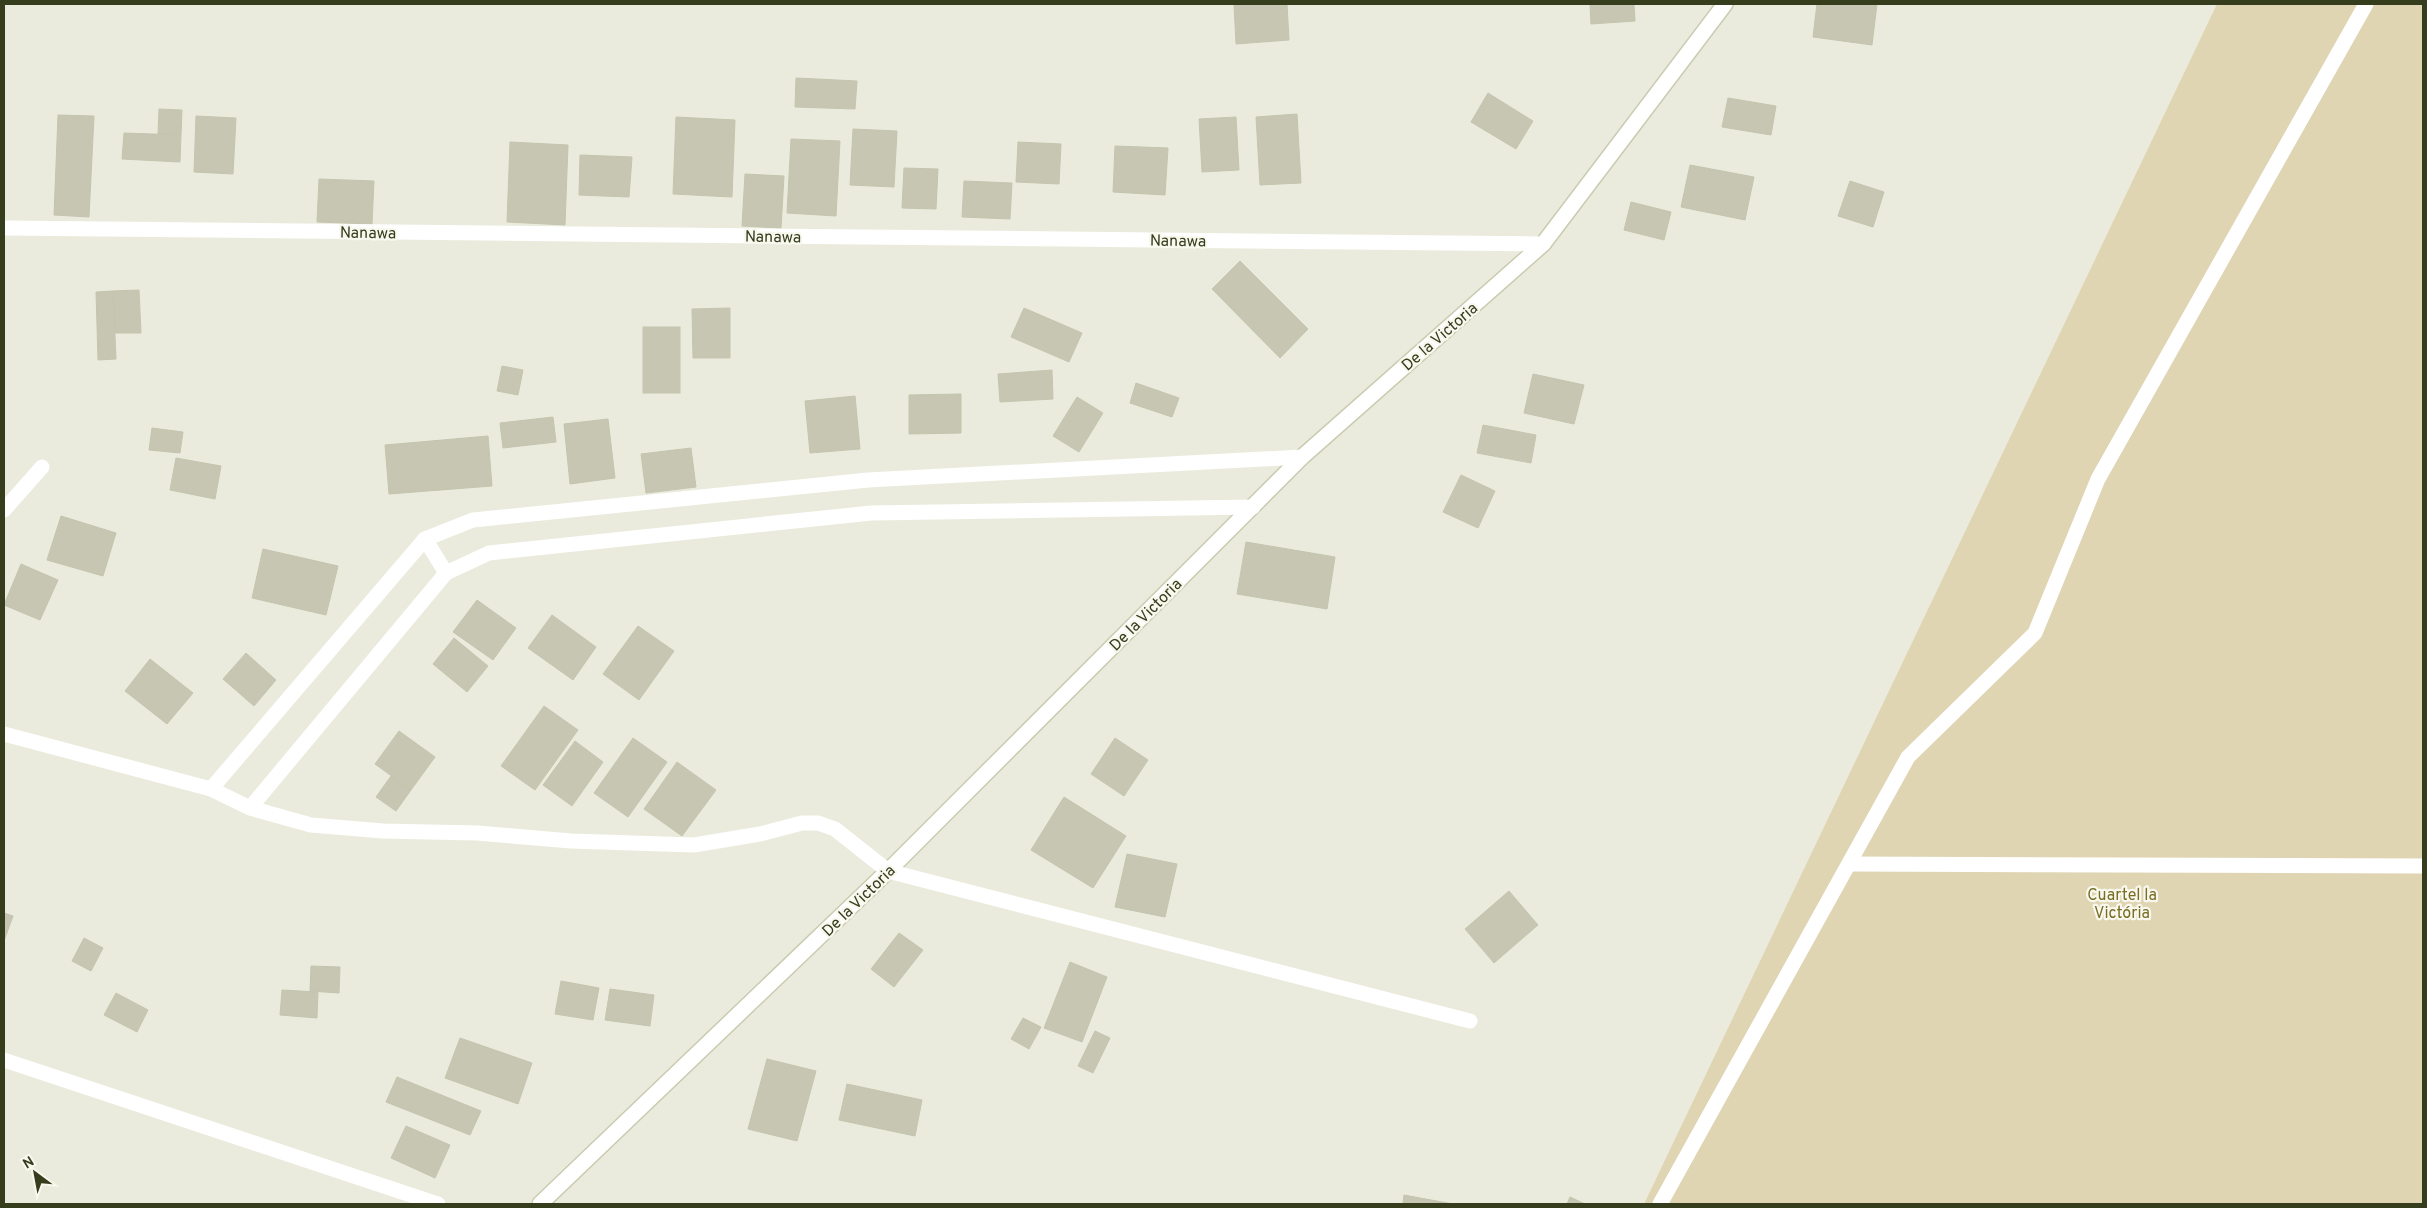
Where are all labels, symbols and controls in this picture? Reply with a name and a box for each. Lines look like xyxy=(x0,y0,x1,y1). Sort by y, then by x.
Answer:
street label: Nanawa xyxy=(340,224,396,244)
street label: Nanawa xyxy=(745,228,801,248)
street label: Nanawa xyxy=(1150,232,1206,252)
street label: De la Victoria xyxy=(1398,299,1483,376)
street label: De la Victoria xyxy=(1106,575,1187,656)
street label: De la Victoria xyxy=(818,861,900,941)
park label: Cuartel la Victória xyxy=(2087,886,2157,924)
north arrow xyxy=(10,1148,60,1198)
text: N xyxy=(20,1153,38,1173)

